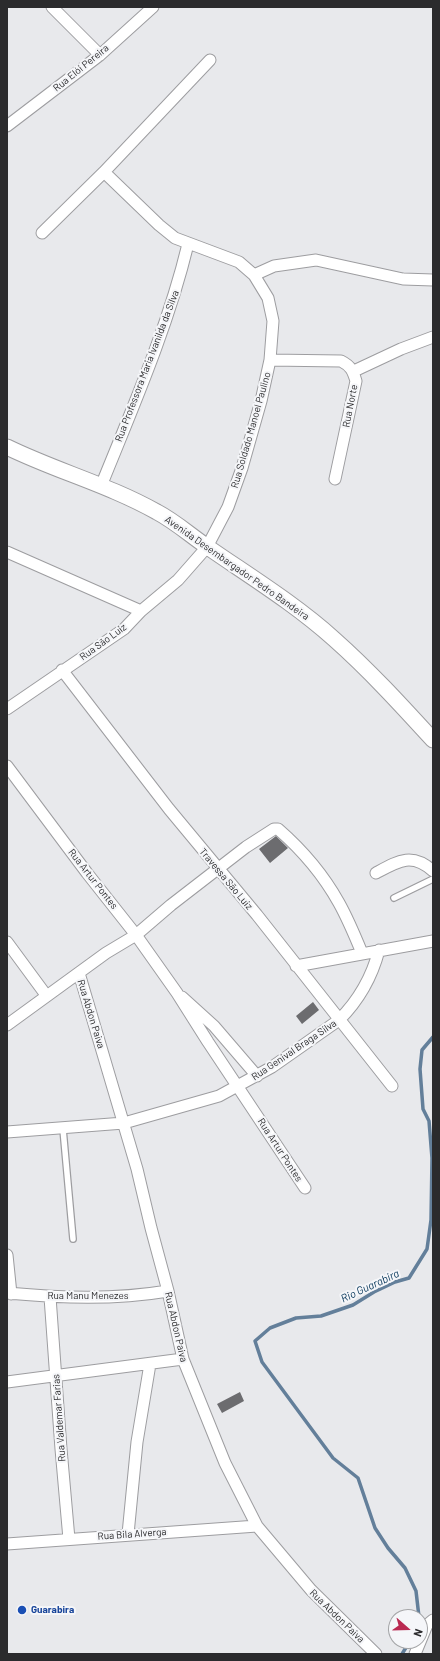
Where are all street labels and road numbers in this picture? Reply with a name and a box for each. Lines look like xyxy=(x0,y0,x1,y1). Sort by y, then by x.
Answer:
street label: Rua Elói Pereira xyxy=(51,42,111,94)
street label: Rua Professora Maria Ivanilda da Silva xyxy=(113,289,181,443)
street label: Rua Soldado Manoel Paulino xyxy=(229,371,273,489)
street label: Rua Norte xyxy=(340,384,360,428)
street label: Avenida Desembargador Pedro Bandeira xyxy=(163,513,311,623)
street label: Rua São Luiz xyxy=(77,621,129,663)
street label: Rua Artur Pontes xyxy=(66,846,120,912)
street label: Travessa São Luiz xyxy=(197,846,255,912)
street label: Rua Abdon Paiva xyxy=(75,978,107,1050)
street label: Rua Genival Braga Silva xyxy=(249,1017,339,1083)
street label: Rua Artur Pontes xyxy=(255,1116,305,1184)
street label: Rua Manu Menezes xyxy=(47,1290,129,1302)
street label: Rua Abdon Paiva xyxy=(162,1291,190,1363)
street label: Rua Valdemar Farias xyxy=(50,1374,68,1462)
street label: Rua Bila Alverga xyxy=(97,1526,167,1542)
street label: Rua Abdon Paiva xyxy=(307,1587,367,1645)

